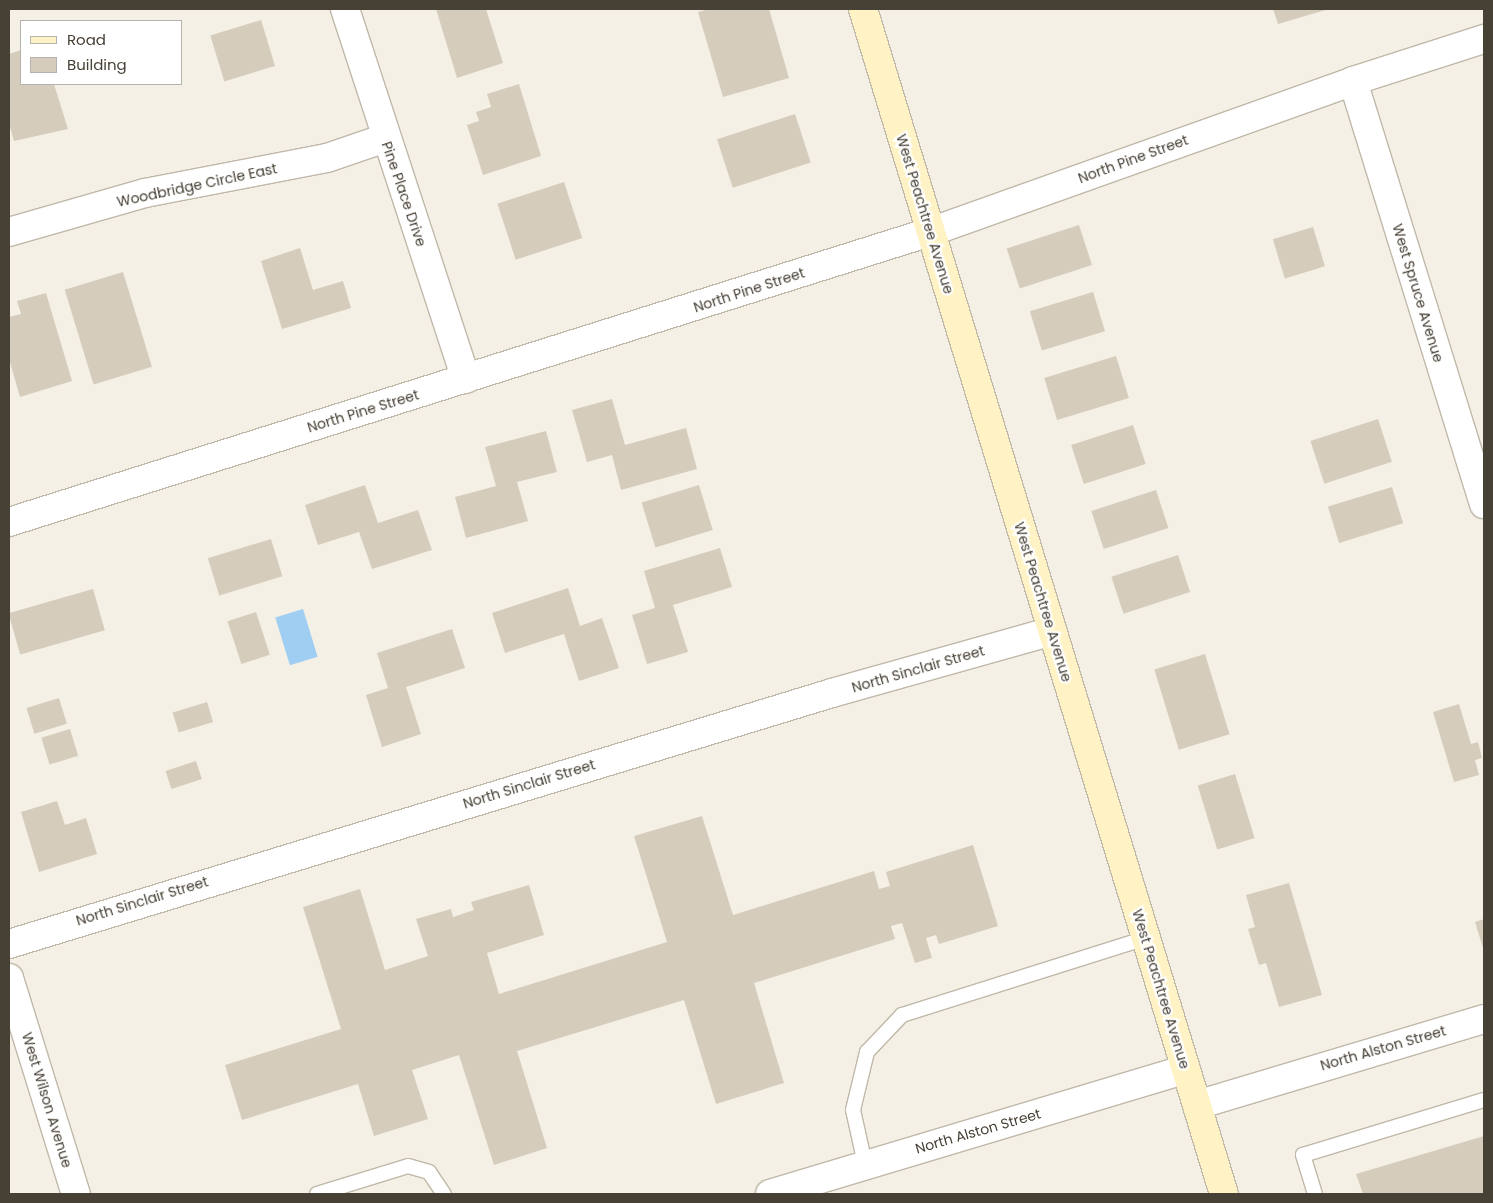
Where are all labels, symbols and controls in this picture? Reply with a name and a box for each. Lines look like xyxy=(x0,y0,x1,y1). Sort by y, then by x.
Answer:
legend xyxy=(20,20,182,85)
text: Road xyxy=(67,29,106,50)
text: Building xyxy=(67,54,127,75)
street label: North Pine Street xyxy=(1076,131,1190,187)
street label: West Peachtree Avenue xyxy=(893,132,957,296)
street label: Pine Place Drive xyxy=(378,139,430,249)
street label: Woodbridge Circle East xyxy=(115,160,279,210)
street label: West Spruce Avenue xyxy=(1389,222,1447,364)
street label: North Pine Street xyxy=(691,264,807,316)
street label: North Pine Street xyxy=(305,386,421,436)
street label: West Peachtree Avenue xyxy=(1011,520,1075,684)
street label: North Sinclair Street xyxy=(850,642,986,696)
street label: North Sinclair Street xyxy=(461,756,597,812)
street label: North Sinclair Street xyxy=(74,873,210,929)
street label: West Peachtree Avenue xyxy=(1129,907,1193,1071)
street label: North Alston Street xyxy=(1318,1022,1448,1074)
street label: West Wilson Avenue xyxy=(18,1030,76,1170)
street label: North Alston Street xyxy=(913,1105,1043,1157)

